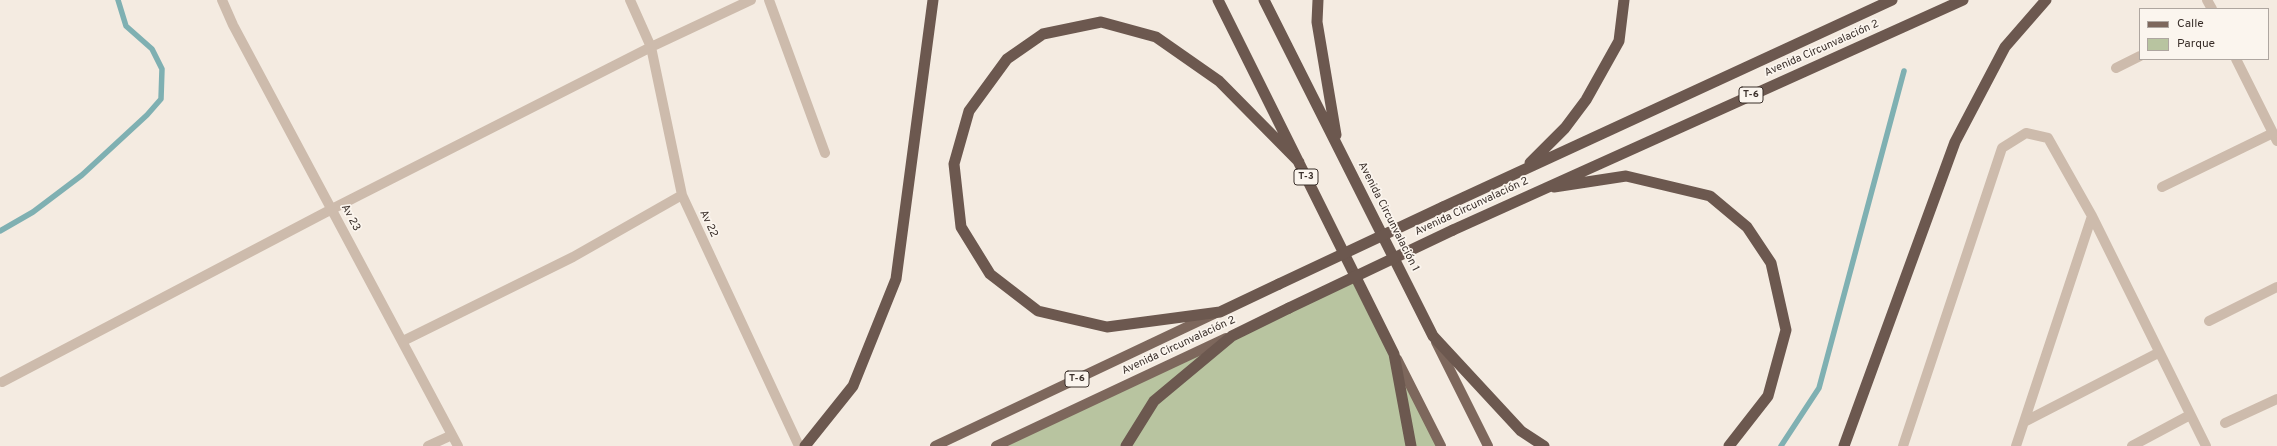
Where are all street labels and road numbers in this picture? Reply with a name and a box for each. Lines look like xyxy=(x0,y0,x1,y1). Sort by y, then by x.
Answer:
street label: Avenida Circunvalación 2 xyxy=(1763,18,1881,80)
road number: T-6 xyxy=(1739,87,1763,103)
street label: Avenida Circunvalación 1 xyxy=(1355,160,1421,274)
road number: T-3 xyxy=(1294,169,1318,185)
street label: Avenida Circunvalación 2 xyxy=(1413,175,1531,239)
street label: Av 23 xyxy=(337,202,363,234)
street label: Av 22 xyxy=(696,208,720,240)
street label: Avenida Circunvalación 2 xyxy=(1120,314,1238,378)
road number: T-6 xyxy=(1065,371,1089,387)

